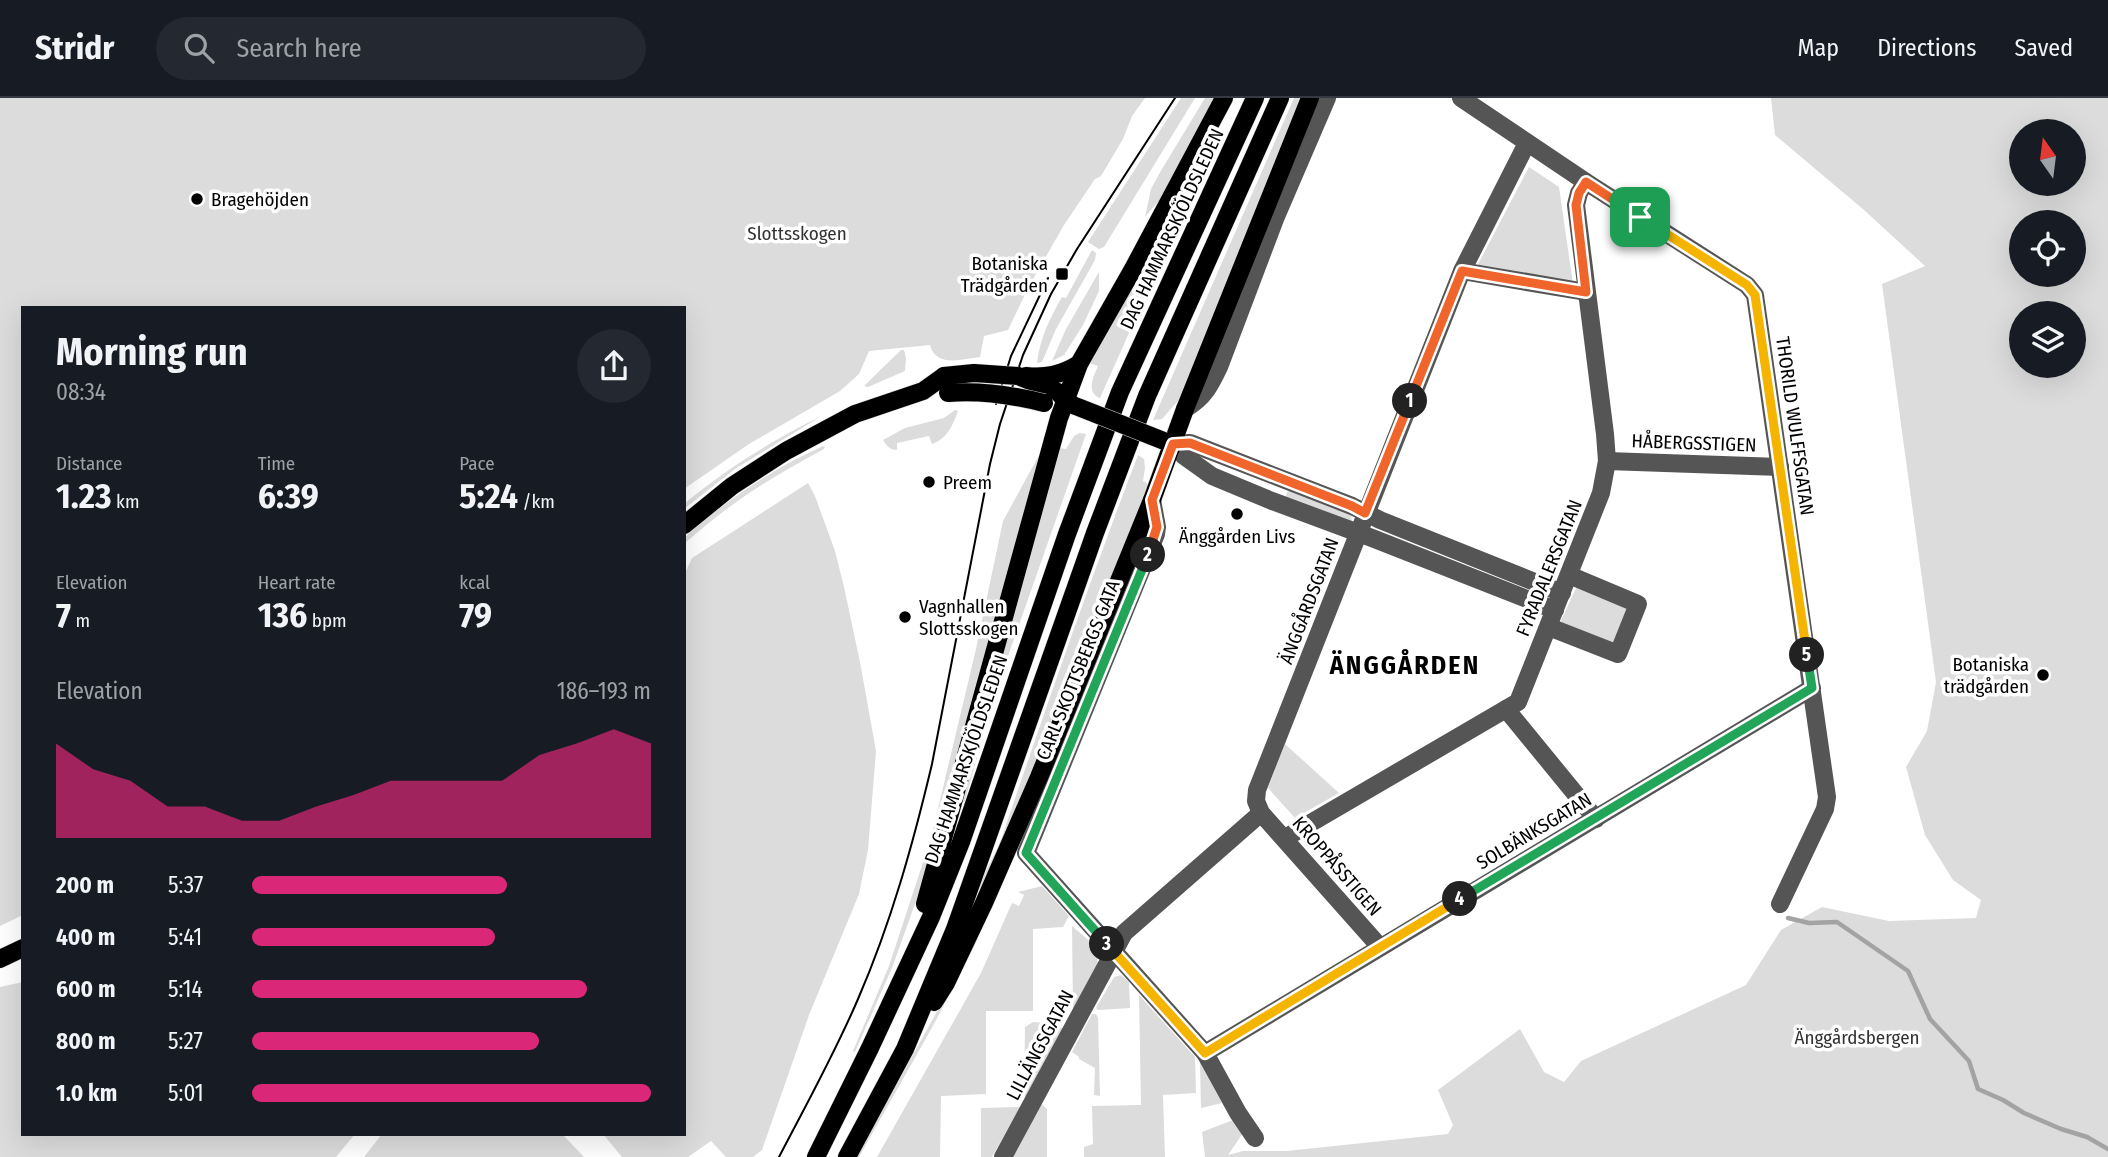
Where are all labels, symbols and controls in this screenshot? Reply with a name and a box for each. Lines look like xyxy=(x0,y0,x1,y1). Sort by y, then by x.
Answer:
search box xyxy=(156,17,646,80)
text: Stridr xyxy=(35,28,114,68)
icon: search xyxy=(180,29,218,67)
text: Search here xyxy=(236,33,362,64)
text: Map xyxy=(1798,34,1839,62)
text: Directions xyxy=(1877,34,1976,62)
text: Saved xyxy=(2014,34,2073,62)
north arrow xyxy=(2009,119,2086,196)
map controls xyxy=(2009,119,2086,378)
street label: DAG HAMMARSKJÖLDSLEDEN xyxy=(1115,125,1229,333)
pin xyxy=(1610,187,1670,247)
place label: Bragehöjden xyxy=(211,188,309,211)
marker: Bragehöjden xyxy=(189,191,205,207)
icon: arrive xyxy=(1621,198,1659,236)
button: locate xyxy=(2009,210,2086,287)
park label: Slottsskogen xyxy=(747,222,847,245)
place label: Botaniska Trädgården xyxy=(961,252,1048,297)
marker: Botaniska Trädgården xyxy=(1054,266,1070,282)
button: layers xyxy=(2009,301,2086,378)
text: Morning run xyxy=(56,329,248,375)
button: share xyxy=(577,329,651,403)
street label: THORILD WULFFSGATAN xyxy=(1771,335,1819,517)
text: 08:34 xyxy=(56,378,106,406)
pin: 1 xyxy=(1392,384,1428,418)
text: 1 xyxy=(1405,389,1414,412)
street label: HÅBERGSSTIGEN xyxy=(1631,429,1757,457)
text: Distance xyxy=(56,452,123,475)
text: Time xyxy=(258,452,295,475)
text: Pace xyxy=(459,452,495,475)
place label: Preem xyxy=(943,471,992,494)
marker: Preem xyxy=(921,474,937,490)
text: 1.23 xyxy=(56,475,112,517)
text: 6:39 xyxy=(258,475,319,517)
text: 5:24 xyxy=(459,475,518,517)
text: km xyxy=(112,490,140,513)
text: /km xyxy=(518,490,555,513)
street label: FYRADALERSGATAN xyxy=(1511,496,1587,640)
marker: Änggården Livs xyxy=(1229,506,1245,522)
place label: Änggården Livs xyxy=(1179,525,1295,548)
street label: ÄNGGÅRDSGATAN xyxy=(1274,535,1344,667)
pin: 2 xyxy=(1130,538,1166,573)
text: 2 xyxy=(1143,543,1152,566)
text: Elevation xyxy=(56,571,128,594)
text: Heart rate xyxy=(258,571,336,594)
text: kcal xyxy=(459,571,490,594)
street label: CARL SKOTTSBERGS GATA xyxy=(1031,577,1125,763)
text: 7 xyxy=(56,594,71,636)
text: 136 xyxy=(258,594,307,636)
text: 79 xyxy=(459,594,492,636)
place label: Vagnhallen Slottsskogen xyxy=(919,595,1019,640)
text: m xyxy=(71,609,90,632)
text: bpm xyxy=(307,609,347,632)
marker: Vagnhallen Slottsskogen xyxy=(897,609,913,625)
pin: 5 xyxy=(1790,638,1825,672)
text: 5 xyxy=(1802,643,1811,666)
district label: ÄNGGÅRDEN xyxy=(1329,649,1480,681)
street label: DAG HAMMARSKJÖLDSLEDEN xyxy=(919,652,1013,866)
place label: Botaniska trädgården xyxy=(1944,653,2029,698)
marker: Botaniska trädgården xyxy=(2035,667,2051,683)
text: Elevation xyxy=(56,677,143,705)
text: 186–193 m xyxy=(557,677,651,705)
street label: SOLBÄNKSGATAN xyxy=(1472,788,1596,874)
street label: KROPPÅSSTIGEN xyxy=(1288,812,1386,920)
text: 200 m xyxy=(56,871,114,899)
text: 5:37 xyxy=(168,871,203,899)
pin: 4 xyxy=(1442,882,1478,916)
text: 4 xyxy=(1455,887,1464,910)
text: 400 m xyxy=(56,923,115,951)
text: 5:41 xyxy=(168,923,202,951)
pin: 3 xyxy=(1090,926,1124,962)
text: 3 xyxy=(1102,932,1111,955)
text: 600 m xyxy=(56,975,115,1003)
text: 5:14 xyxy=(168,975,203,1003)
street label: LILLÄNGSGATAN xyxy=(1001,986,1079,1104)
park label: Änggårdsbergen xyxy=(1794,1026,1920,1049)
text: 800 m xyxy=(56,1027,116,1055)
text: 5:27 xyxy=(168,1027,203,1055)
text: 1.0 km xyxy=(56,1079,117,1107)
text: 5:01 xyxy=(168,1079,204,1107)

